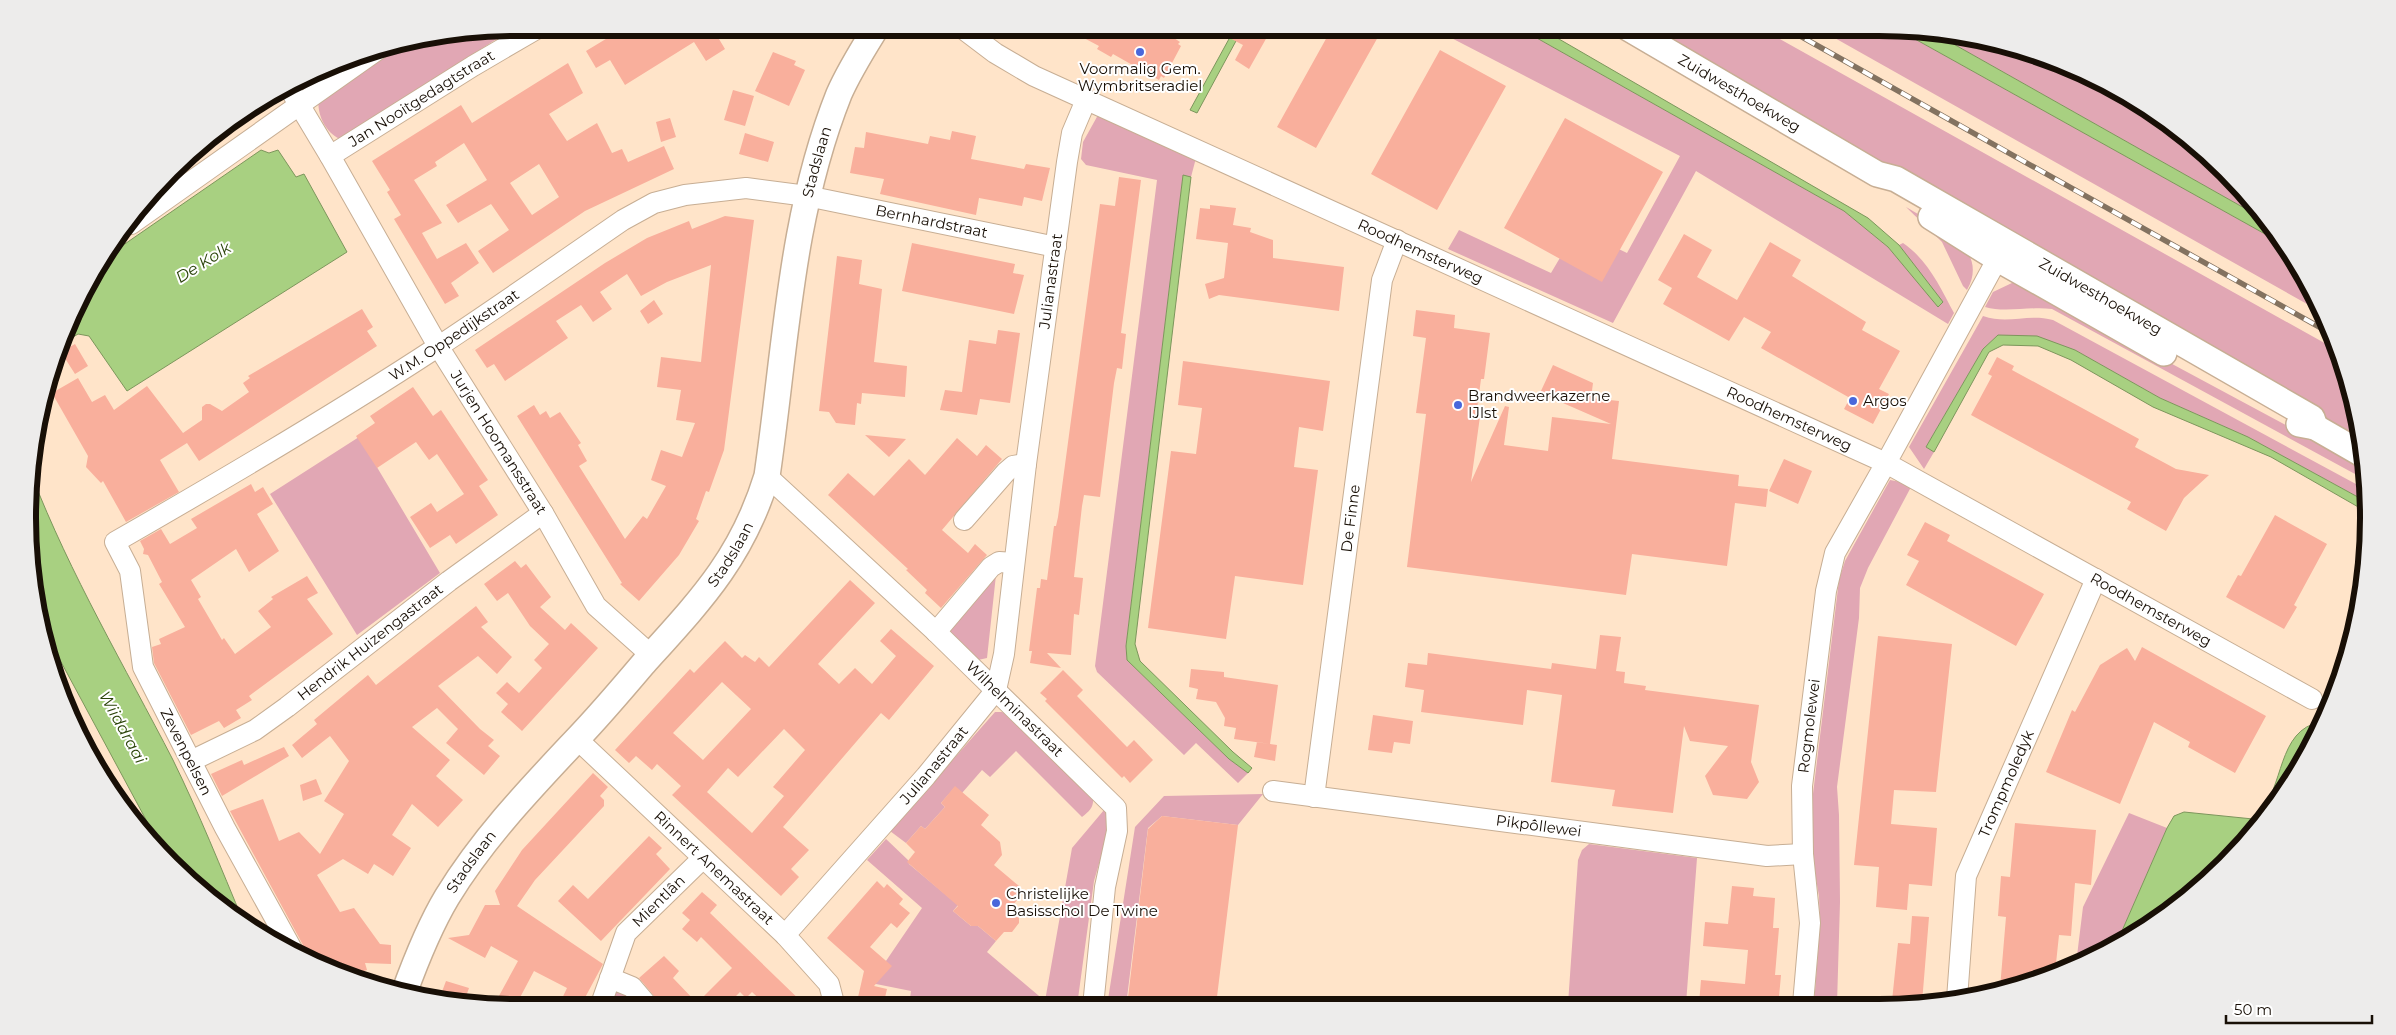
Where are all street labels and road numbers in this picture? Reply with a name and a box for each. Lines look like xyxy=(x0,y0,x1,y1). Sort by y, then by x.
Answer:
street label: Jan Nooitgedagtstraat xyxy=(344,46,498,152)
street label: Zuidwesthoekweg xyxy=(1675,49,1804,136)
street label: Stadslaan xyxy=(798,124,836,199)
street label: Bernhardstraat xyxy=(874,200,990,242)
street label: Roodhemsterweg xyxy=(1355,214,1486,288)
street label: Julianastraat xyxy=(1034,232,1066,331)
street label: Zuidwesthoekweg xyxy=(2036,253,2166,339)
street label: W.M. Oppedijkstraat xyxy=(385,285,523,385)
street label: Jurjen Hoomansstraat xyxy=(446,366,551,518)
street label: Roodhemsterweg xyxy=(1724,382,1855,455)
street label: De Finne xyxy=(1336,483,1364,553)
street label: Stadslaan xyxy=(703,519,757,591)
street label: Roodhemsterweg xyxy=(2087,568,2215,650)
street label: Hendrik Huizengastraat xyxy=(293,579,447,704)
street label: Wilhelminastraat xyxy=(962,657,1068,761)
street label: Rogmolewei xyxy=(1793,678,1824,774)
street label: Zevenpelsen xyxy=(156,705,217,799)
street label: Julianastraat xyxy=(895,722,972,809)
street label: Trompmoledyk xyxy=(1974,727,2038,840)
street label: Rinnert Anemastraat xyxy=(650,807,778,929)
street label: Pikpôllewei xyxy=(1495,810,1583,841)
street label: Stadslaan xyxy=(442,826,500,897)
street label: Mientlân xyxy=(628,871,689,931)

